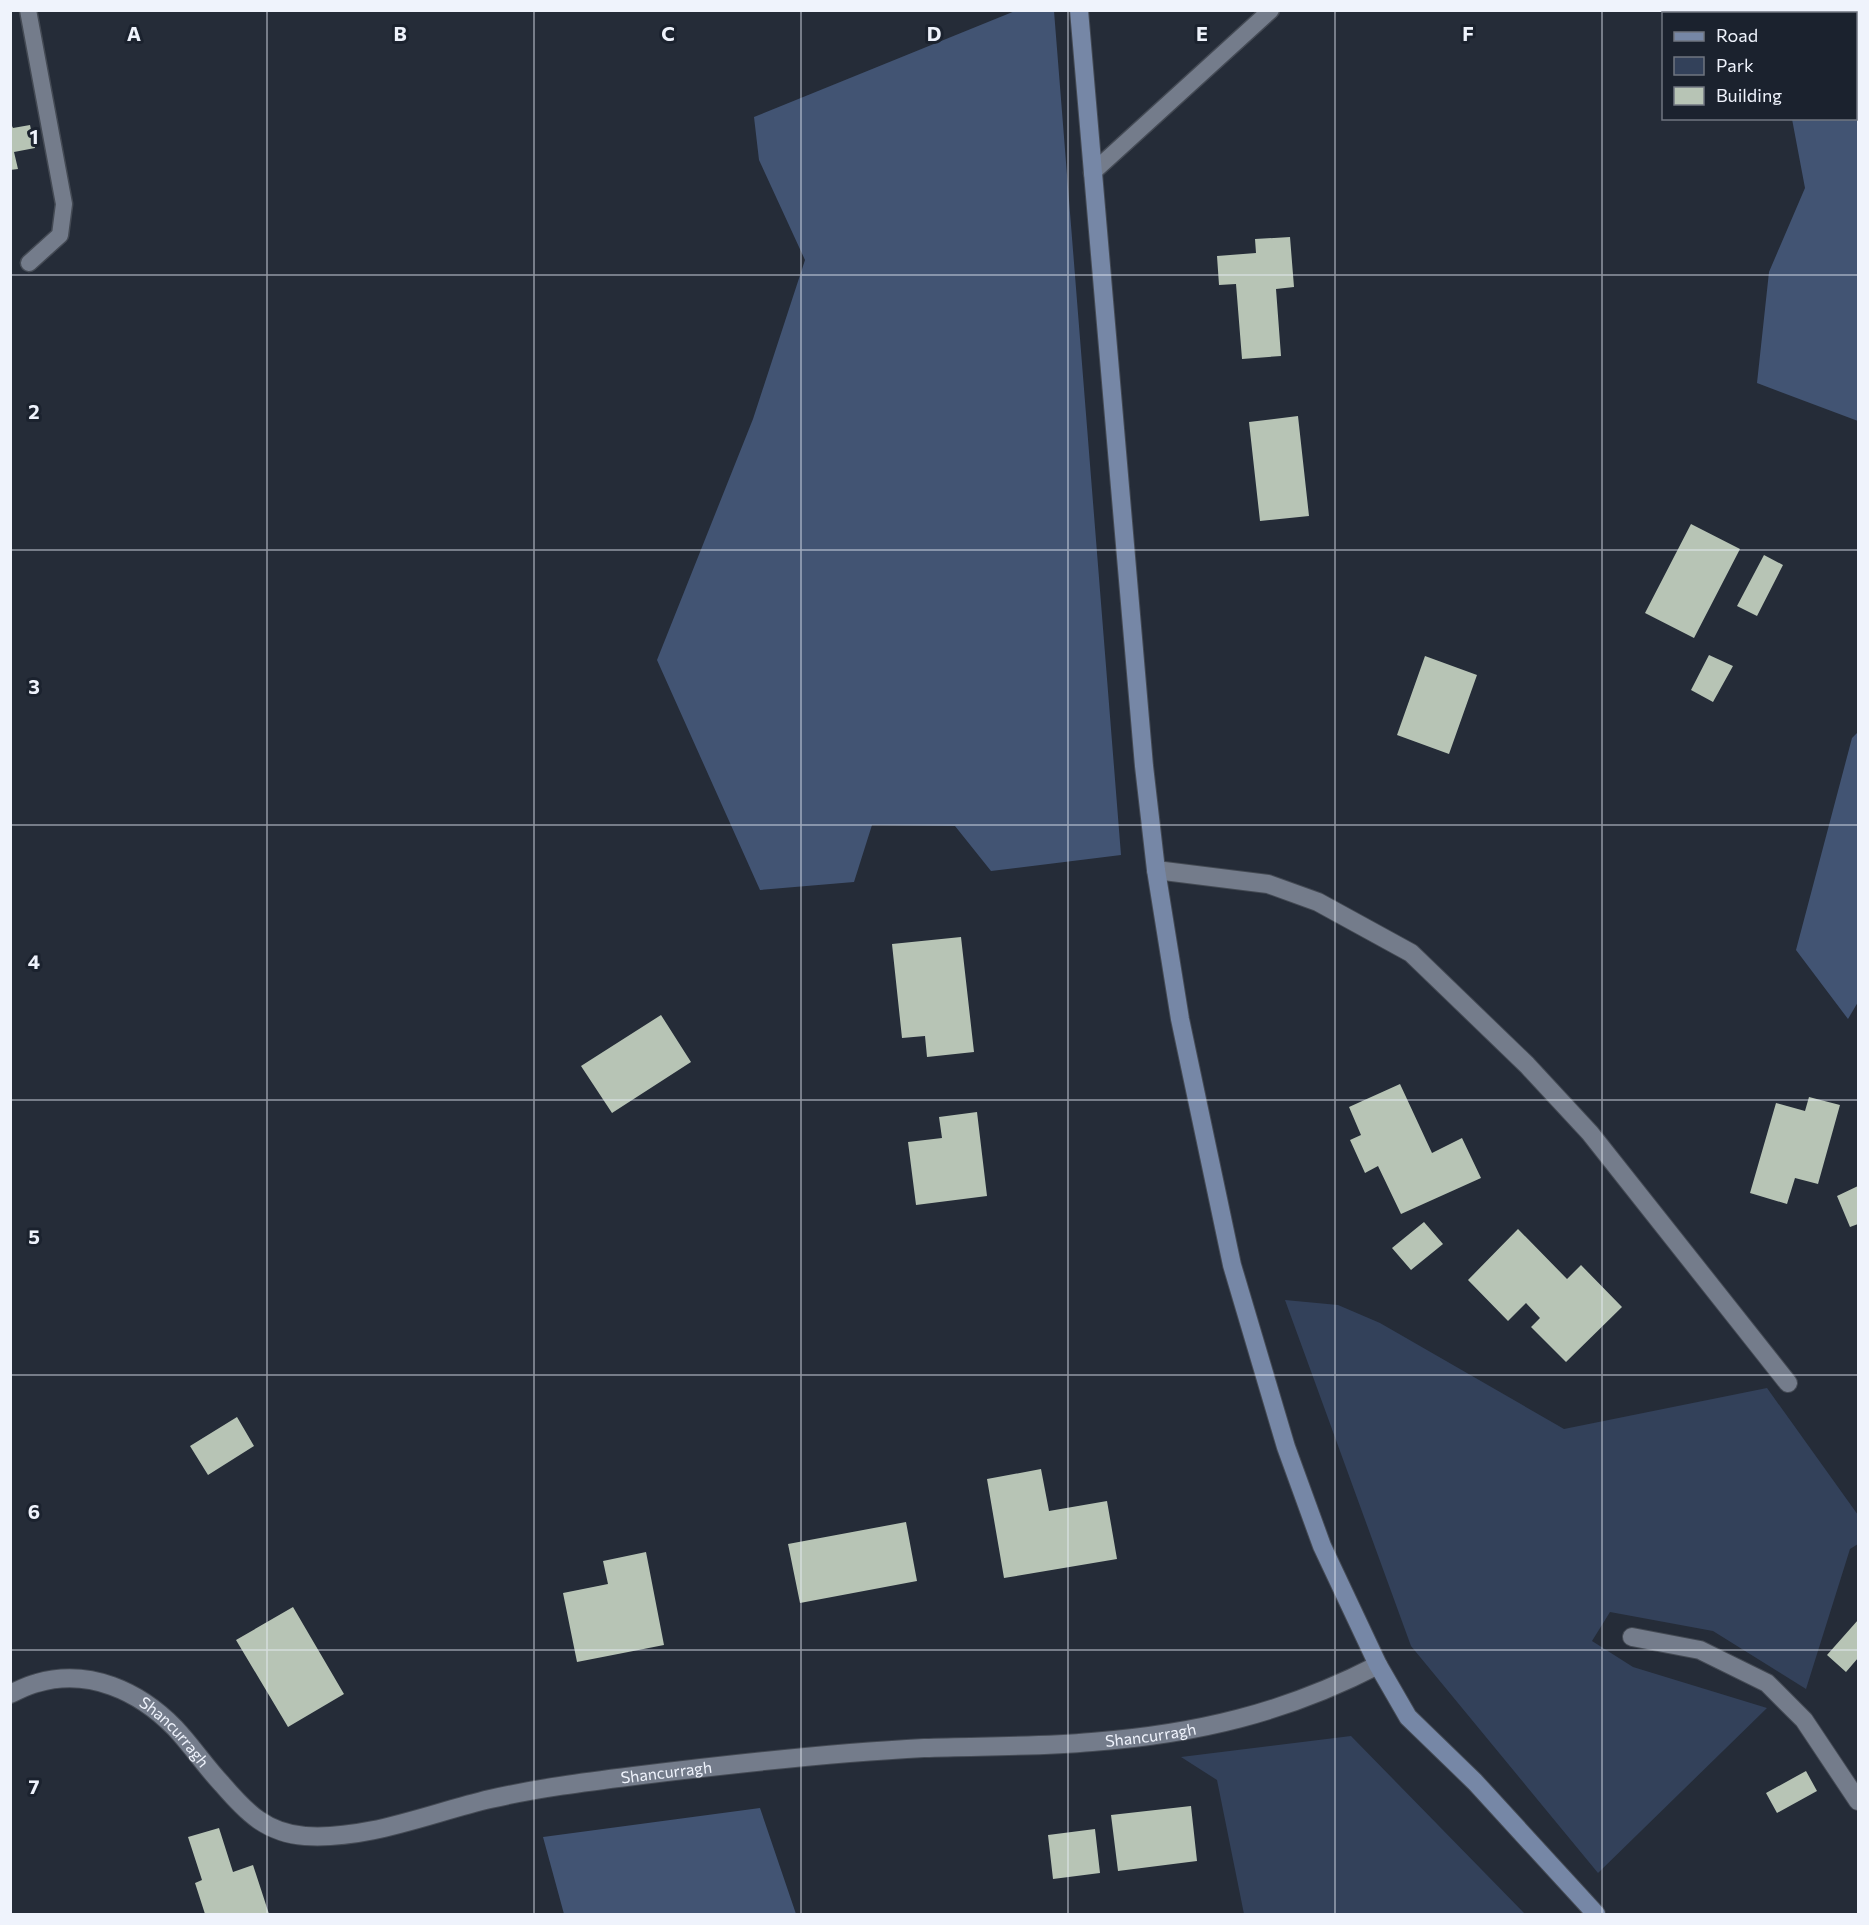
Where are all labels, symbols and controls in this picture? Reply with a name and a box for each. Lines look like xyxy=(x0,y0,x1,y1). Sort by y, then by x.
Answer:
legend xyxy=(1662,12,1857,120)
text: A xyxy=(127,21,141,45)
text: B xyxy=(393,21,407,45)
text: C xyxy=(661,21,675,45)
text: D xyxy=(927,21,941,45)
text: E xyxy=(1196,21,1208,45)
text: F xyxy=(1462,21,1474,45)
text: Road xyxy=(1716,24,1758,46)
text: Park xyxy=(1716,54,1754,76)
text: Building xyxy=(1716,84,1782,106)
text: 1 xyxy=(29,124,39,148)
text: 2 xyxy=(28,399,40,423)
text: 3 xyxy=(28,674,40,698)
text: 4 xyxy=(28,949,40,973)
text: 5 xyxy=(28,1224,40,1248)
text: 6 xyxy=(28,1499,40,1523)
street label: Shancurragh xyxy=(136,1692,213,1771)
street label: Shancurragh xyxy=(1104,1719,1198,1750)
street label: Shancurragh xyxy=(619,1757,713,1787)
text: 7 xyxy=(29,1774,40,1798)

